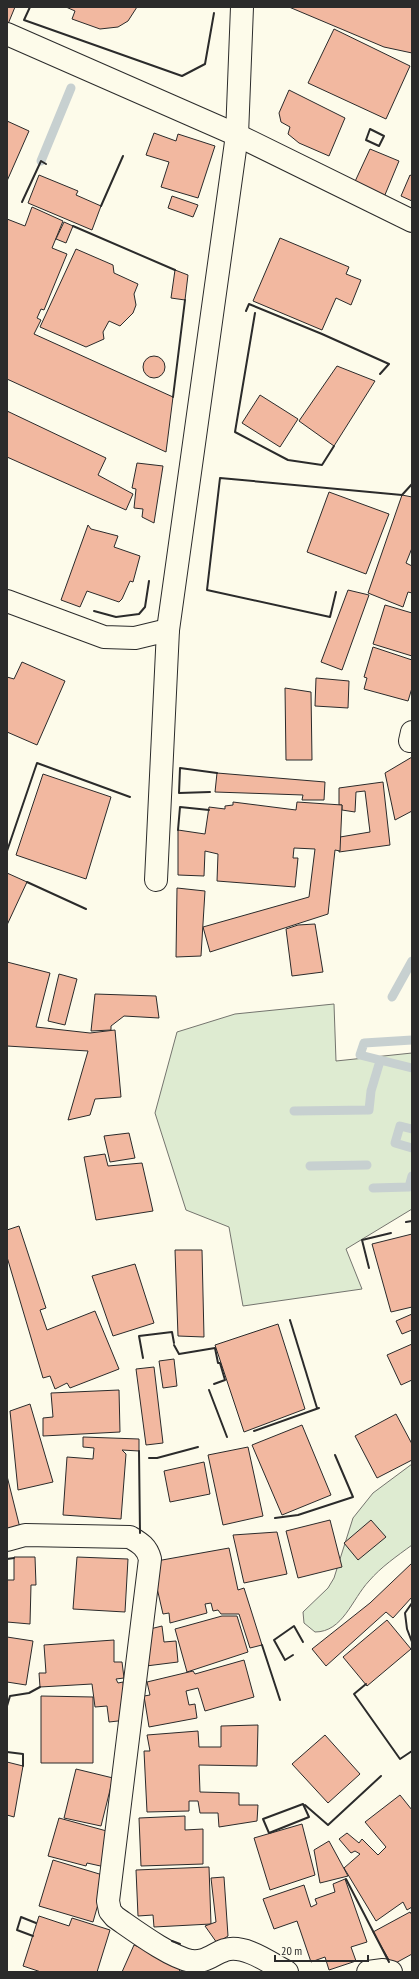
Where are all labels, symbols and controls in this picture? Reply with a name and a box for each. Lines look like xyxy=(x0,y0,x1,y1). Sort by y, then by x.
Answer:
scale bar xyxy=(275,1937,368,1963)
text: 20 m xyxy=(281,1943,302,1958)

